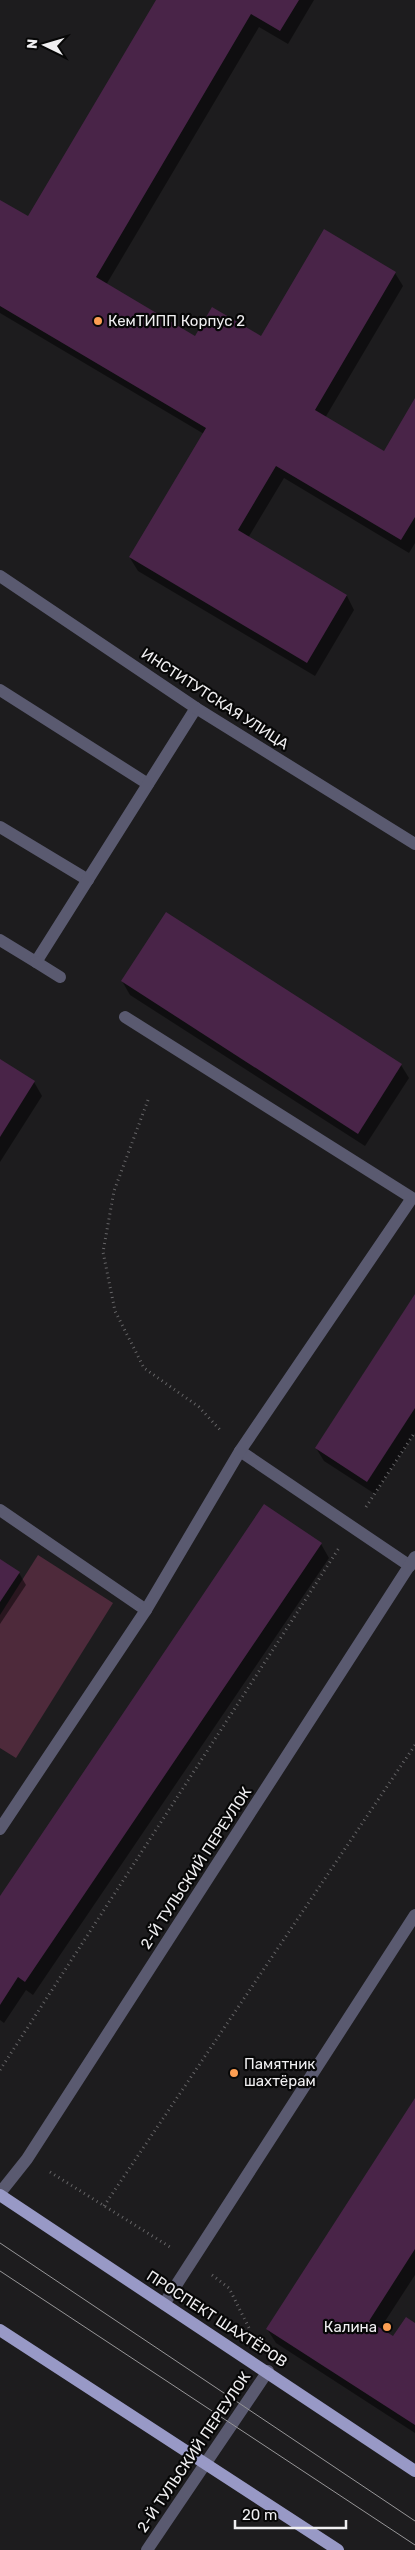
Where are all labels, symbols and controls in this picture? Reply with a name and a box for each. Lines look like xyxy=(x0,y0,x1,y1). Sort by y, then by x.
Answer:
north arrow xyxy=(20,20,70,70)
text: N xyxy=(24,38,41,50)
place label: КемТИПП Корпус 2 xyxy=(108,312,245,330)
marker: КемТИПП Корпус 2 xyxy=(92,315,104,327)
street label: ИНСТИТУТСКАЯ УЛИЦА xyxy=(138,645,292,753)
street label: 2-Й ТУЛЬСКИЙ ПЕРЕУЛОК xyxy=(137,1783,255,1953)
place label: Памятник шахтёрам xyxy=(244,2055,316,2090)
marker: Памятник шахтёрам xyxy=(228,2067,240,2079)
street label: ПРОСПЕКТ ШАХТЁРОВ xyxy=(143,2267,291,2371)
place label: Калина xyxy=(324,2318,377,2336)
marker: Калина xyxy=(381,2321,393,2333)
street label: 2-Й ТУЛЬСКИЙ ПЕРЕУЛОК xyxy=(133,2368,255,2536)
scale bar xyxy=(235,2498,346,2530)
text: 20 m xyxy=(242,2506,277,2524)

